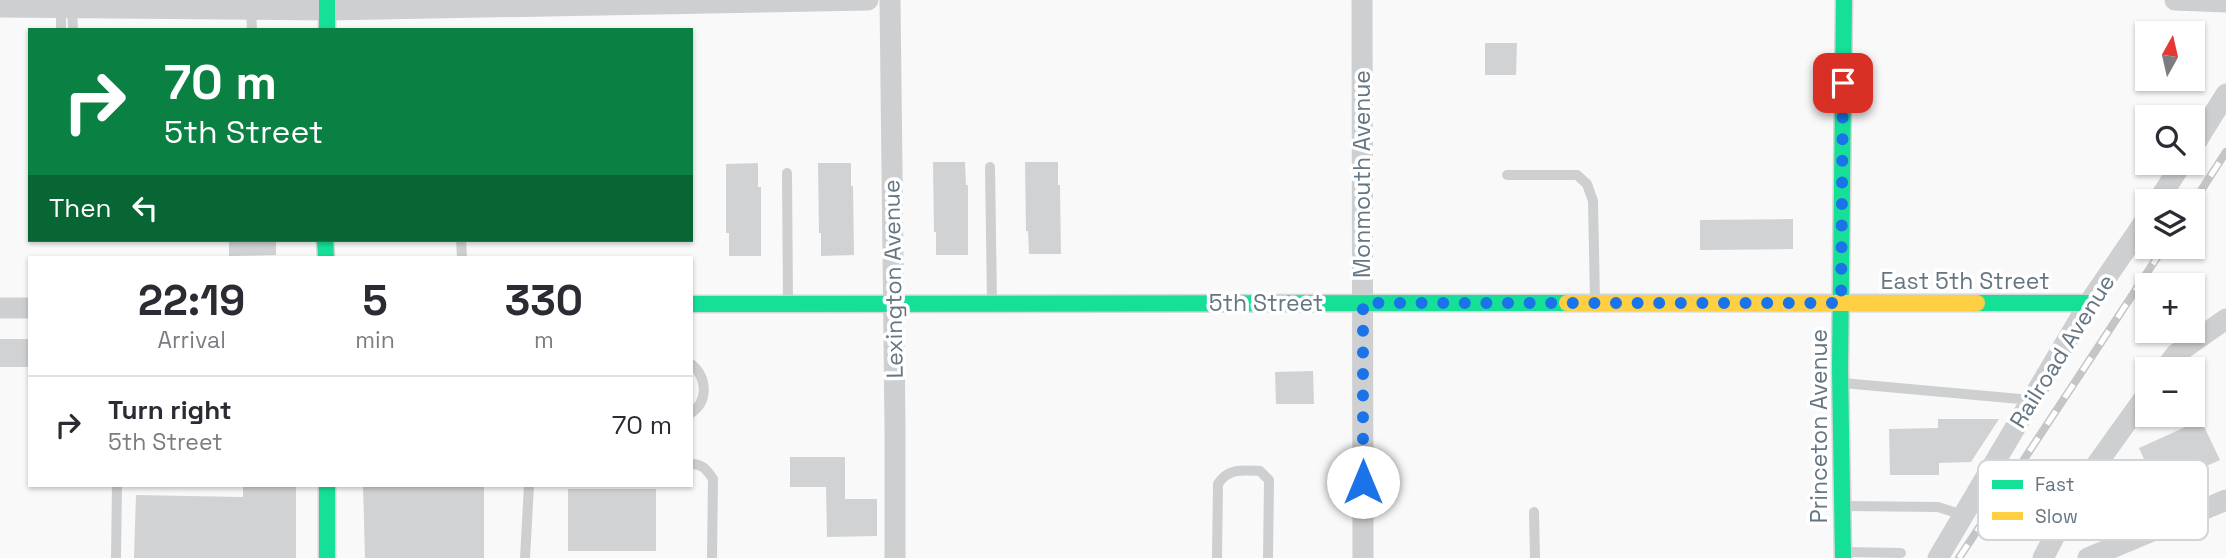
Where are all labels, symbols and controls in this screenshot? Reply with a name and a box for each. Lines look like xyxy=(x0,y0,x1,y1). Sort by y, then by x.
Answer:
north arrow xyxy=(2135,21,2205,91)
map controls xyxy=(2135,21,2205,427)
text: 70 m xyxy=(164,51,277,113)
pin xyxy=(1813,53,1873,113)
icon: right xyxy=(49,56,140,147)
icon: arrive xyxy=(1824,64,1862,102)
street label: Monmouth Avenue xyxy=(1347,70,1377,278)
button: search xyxy=(2135,105,2205,175)
text: 5th Street xyxy=(164,112,324,152)
street label: Lexington Avenue xyxy=(876,179,910,379)
icon: left xyxy=(126,189,164,227)
button: layers xyxy=(2135,189,2205,259)
text: Then xyxy=(49,191,112,225)
street label: East 5th Street xyxy=(1880,266,2050,296)
street label: Railroad Avenue xyxy=(2003,268,2121,434)
button: + xyxy=(2135,273,2205,343)
text: 22:19 xyxy=(138,274,245,327)
text: 5 xyxy=(362,274,388,327)
text: 330 xyxy=(505,274,583,327)
street label: 5th Street xyxy=(1209,288,1323,318)
text: Arrival xyxy=(157,325,226,355)
text: min xyxy=(355,325,395,355)
text: m xyxy=(534,325,554,355)
street label: Princeton Avenue xyxy=(1804,329,1834,523)
button: − xyxy=(2135,357,2205,427)
text: Turn right xyxy=(108,393,232,427)
icon: right xyxy=(49,406,87,444)
text: 70 m xyxy=(612,408,672,442)
text: 5th Street xyxy=(108,427,223,457)
position arrow xyxy=(1326,445,1400,519)
legend xyxy=(1978,460,2208,540)
text: Fast xyxy=(2035,472,2075,497)
text: Slow xyxy=(2035,504,2078,529)

